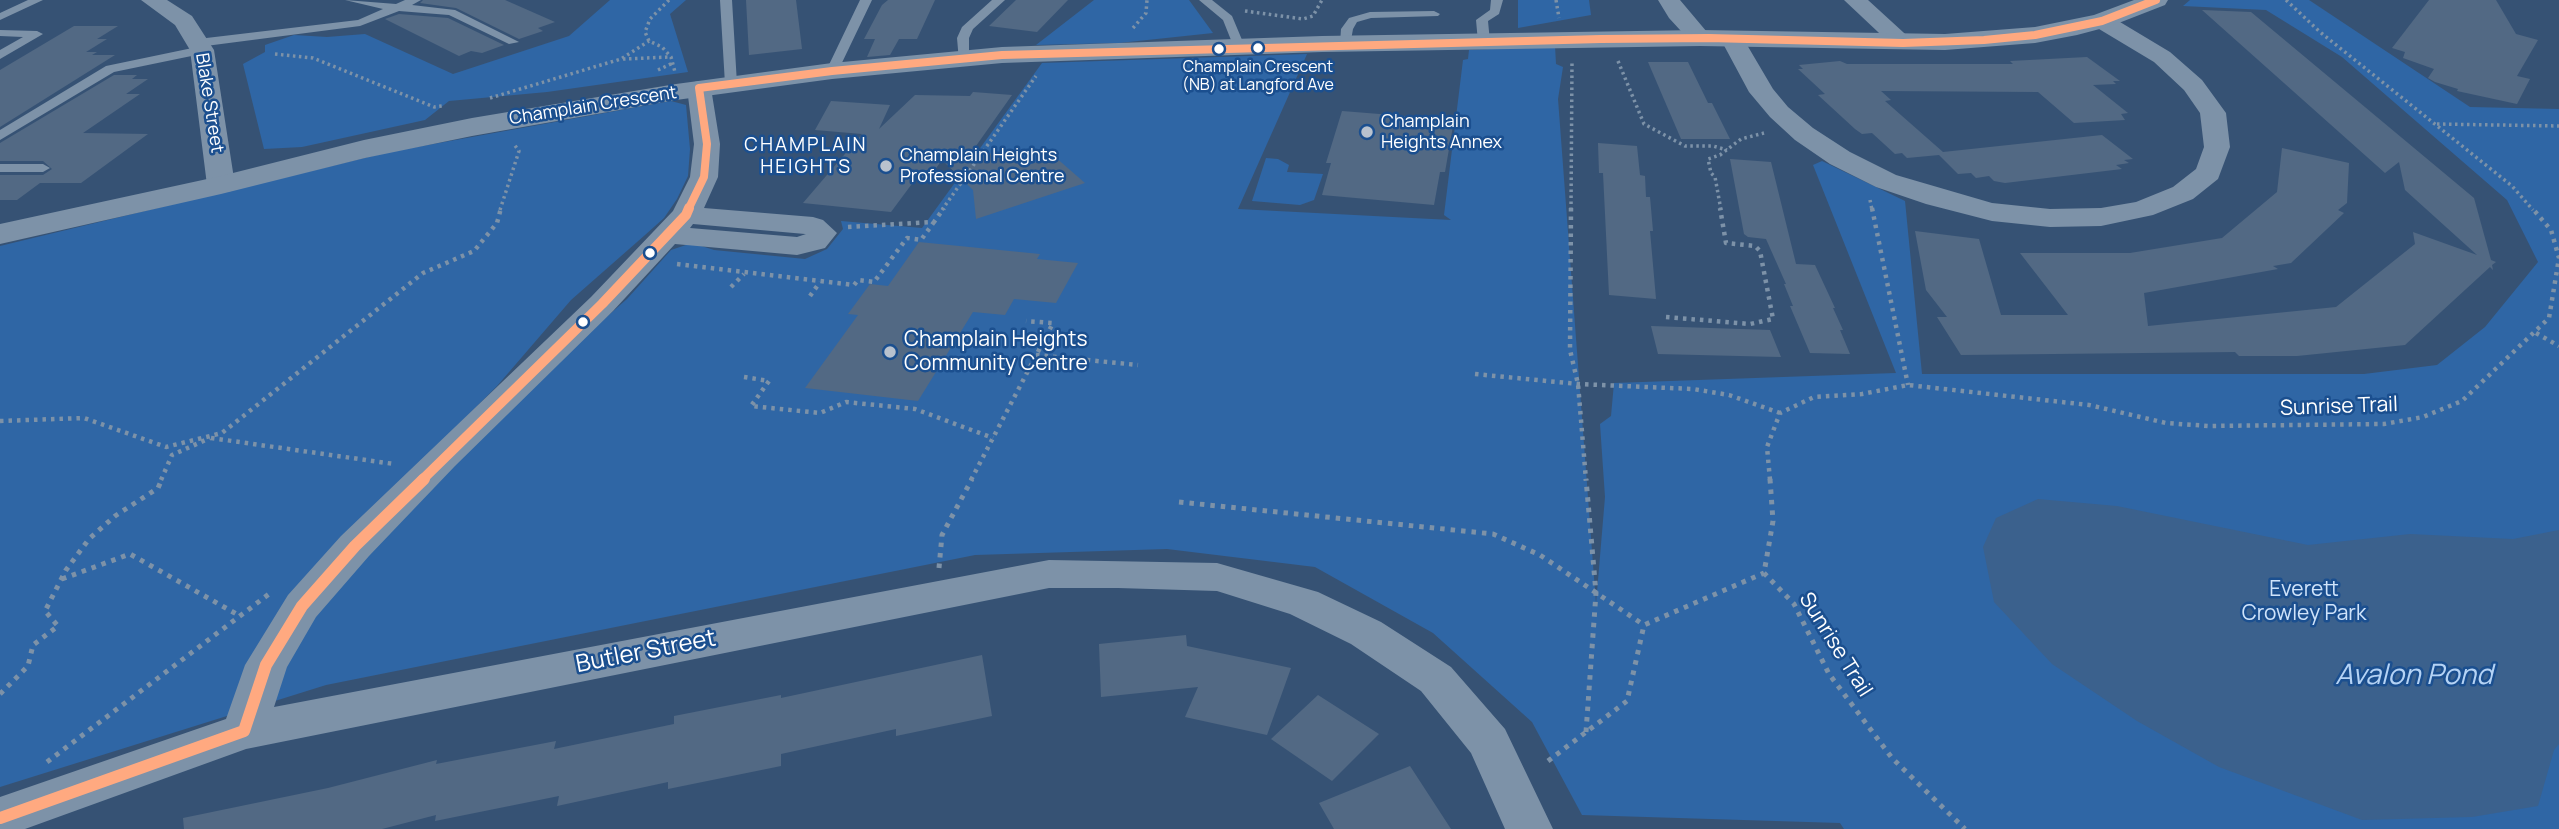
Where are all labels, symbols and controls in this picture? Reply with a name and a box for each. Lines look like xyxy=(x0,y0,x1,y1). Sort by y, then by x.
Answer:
marker: Champlain Crescent (NB) at Langford Ave xyxy=(1251,41,1265,55)
unlabelled marker xyxy=(1212,42,1226,56)
street label: Blake Street xyxy=(190,51,228,155)
place label: Champlain Crescent (NB) at Langford Ave xyxy=(1182,58,1334,96)
street label: Champlain Crescent xyxy=(508,82,678,130)
place label: Champlain Heights Annex xyxy=(1381,111,1502,154)
marker: Champlain Heights Annex xyxy=(1359,124,1375,140)
district label: CHAMPLAIN HEIGHTS xyxy=(745,135,867,179)
place label: Champlain Heights Professional Centre xyxy=(900,145,1064,188)
marker: Champlain Heights Professional Centre xyxy=(878,158,894,174)
unlabelled marker xyxy=(643,246,657,260)
unlabelled marker xyxy=(576,315,590,329)
place label: Champlain Heights Community Centre xyxy=(904,327,1088,377)
marker: Champlain Heights Community Centre xyxy=(882,344,898,360)
street label: Sunrise Trail xyxy=(2280,392,2398,422)
park label: Everett Crowley Park xyxy=(2242,577,2366,627)
street label: Sunrise Trail xyxy=(1793,588,1877,702)
street label: Butler Street xyxy=(573,624,719,680)
water label: Avalon Pond xyxy=(2335,659,2493,693)

